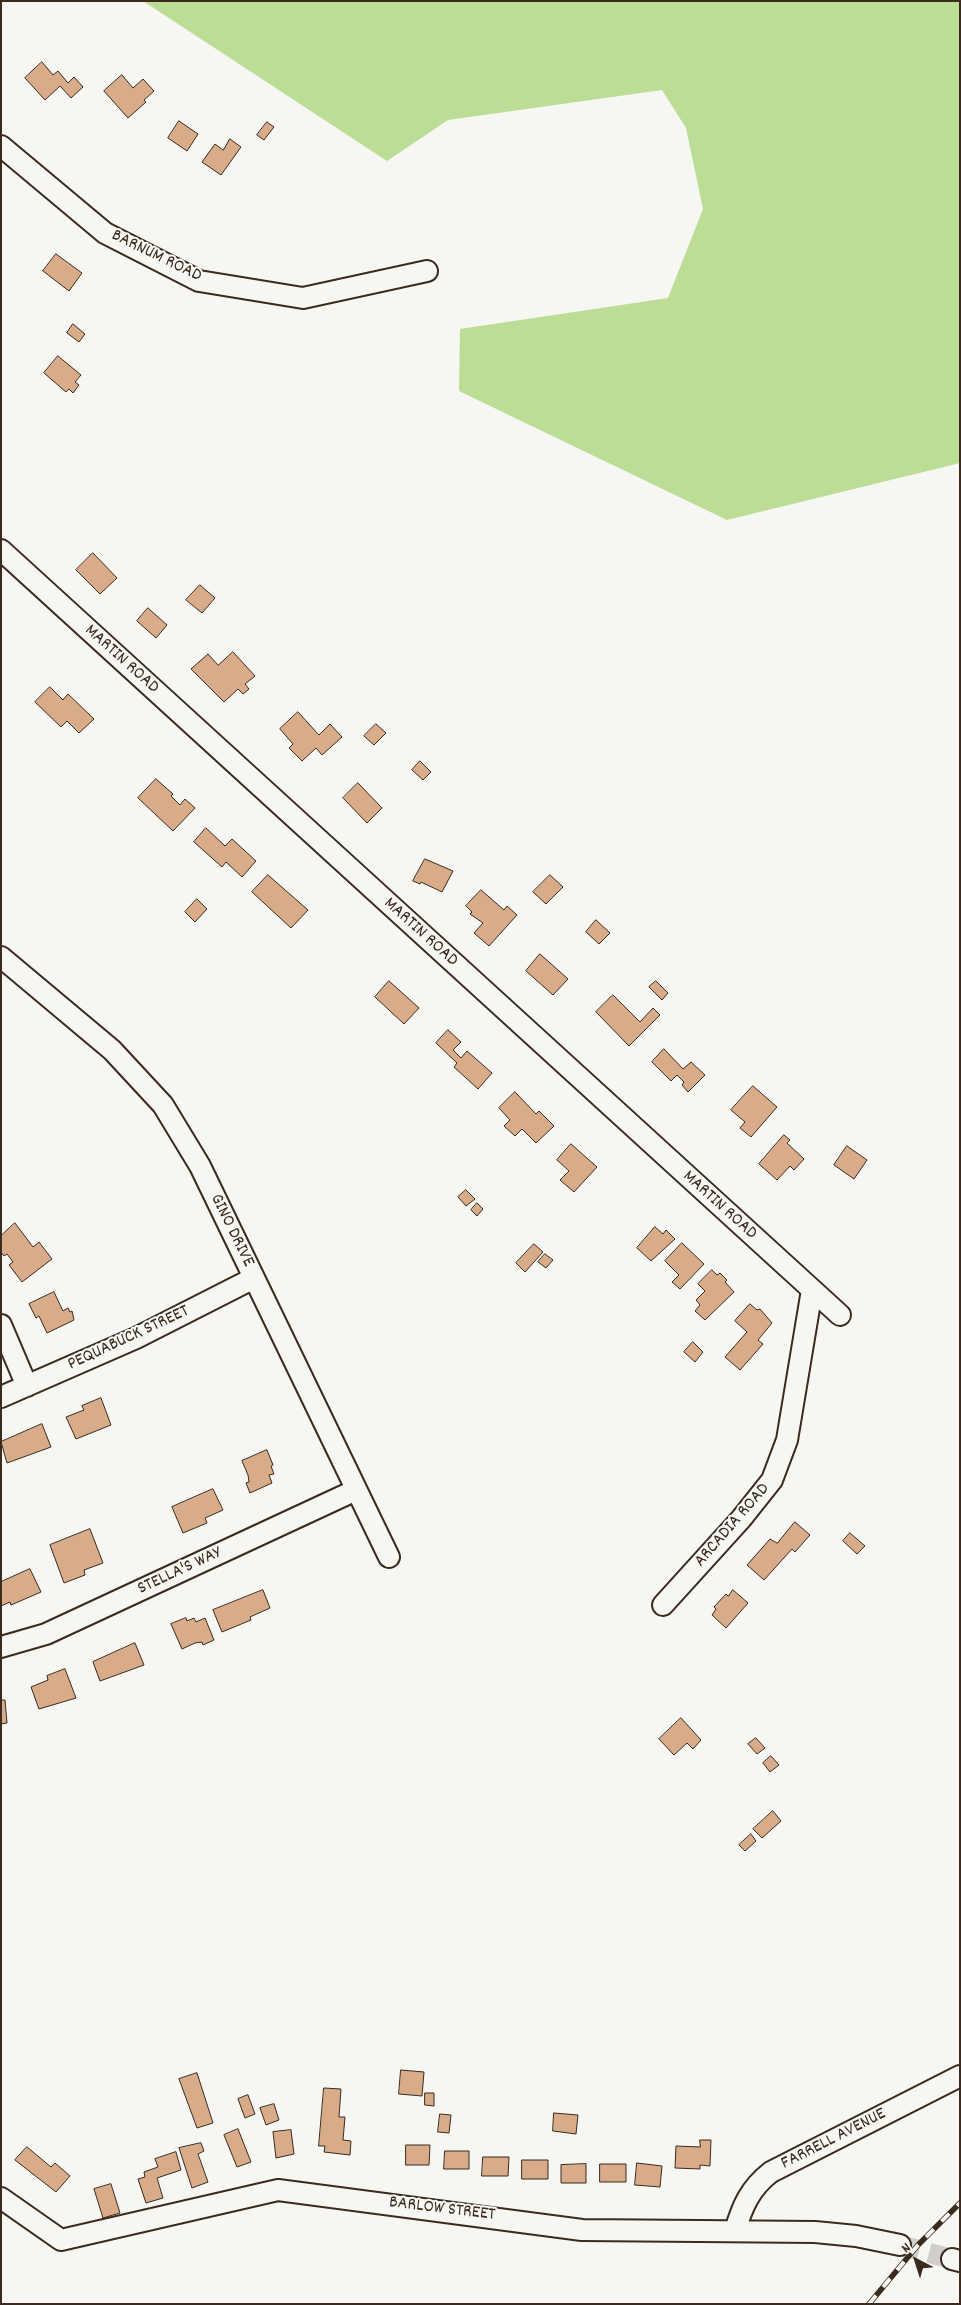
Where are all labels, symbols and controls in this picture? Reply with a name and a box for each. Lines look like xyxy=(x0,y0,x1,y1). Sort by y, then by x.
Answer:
street label: BARNUM ROAD xyxy=(107,226,205,288)
street label: MARTIN ROAD xyxy=(79,621,163,699)
street label: MARTIN ROAD xyxy=(378,894,462,972)
street label: MARTIN ROAD xyxy=(677,1167,761,1245)
street label: GINO DRIVE xyxy=(204,1191,258,1271)
street label: PEQUABUCK STREET xyxy=(65,1301,193,1377)
street label: ARCADIA ROAD xyxy=(691,1480,775,1572)
street label: STELLA'S WAY xyxy=(135,1543,225,1601)
street label: FARRELL AVENUE xyxy=(778,2104,890,2176)
street label: BARLOW STREET xyxy=(388,2193,496,2227)
north arrow xyxy=(891,2235,941,2285)
text: N xyxy=(897,2239,915,2258)

